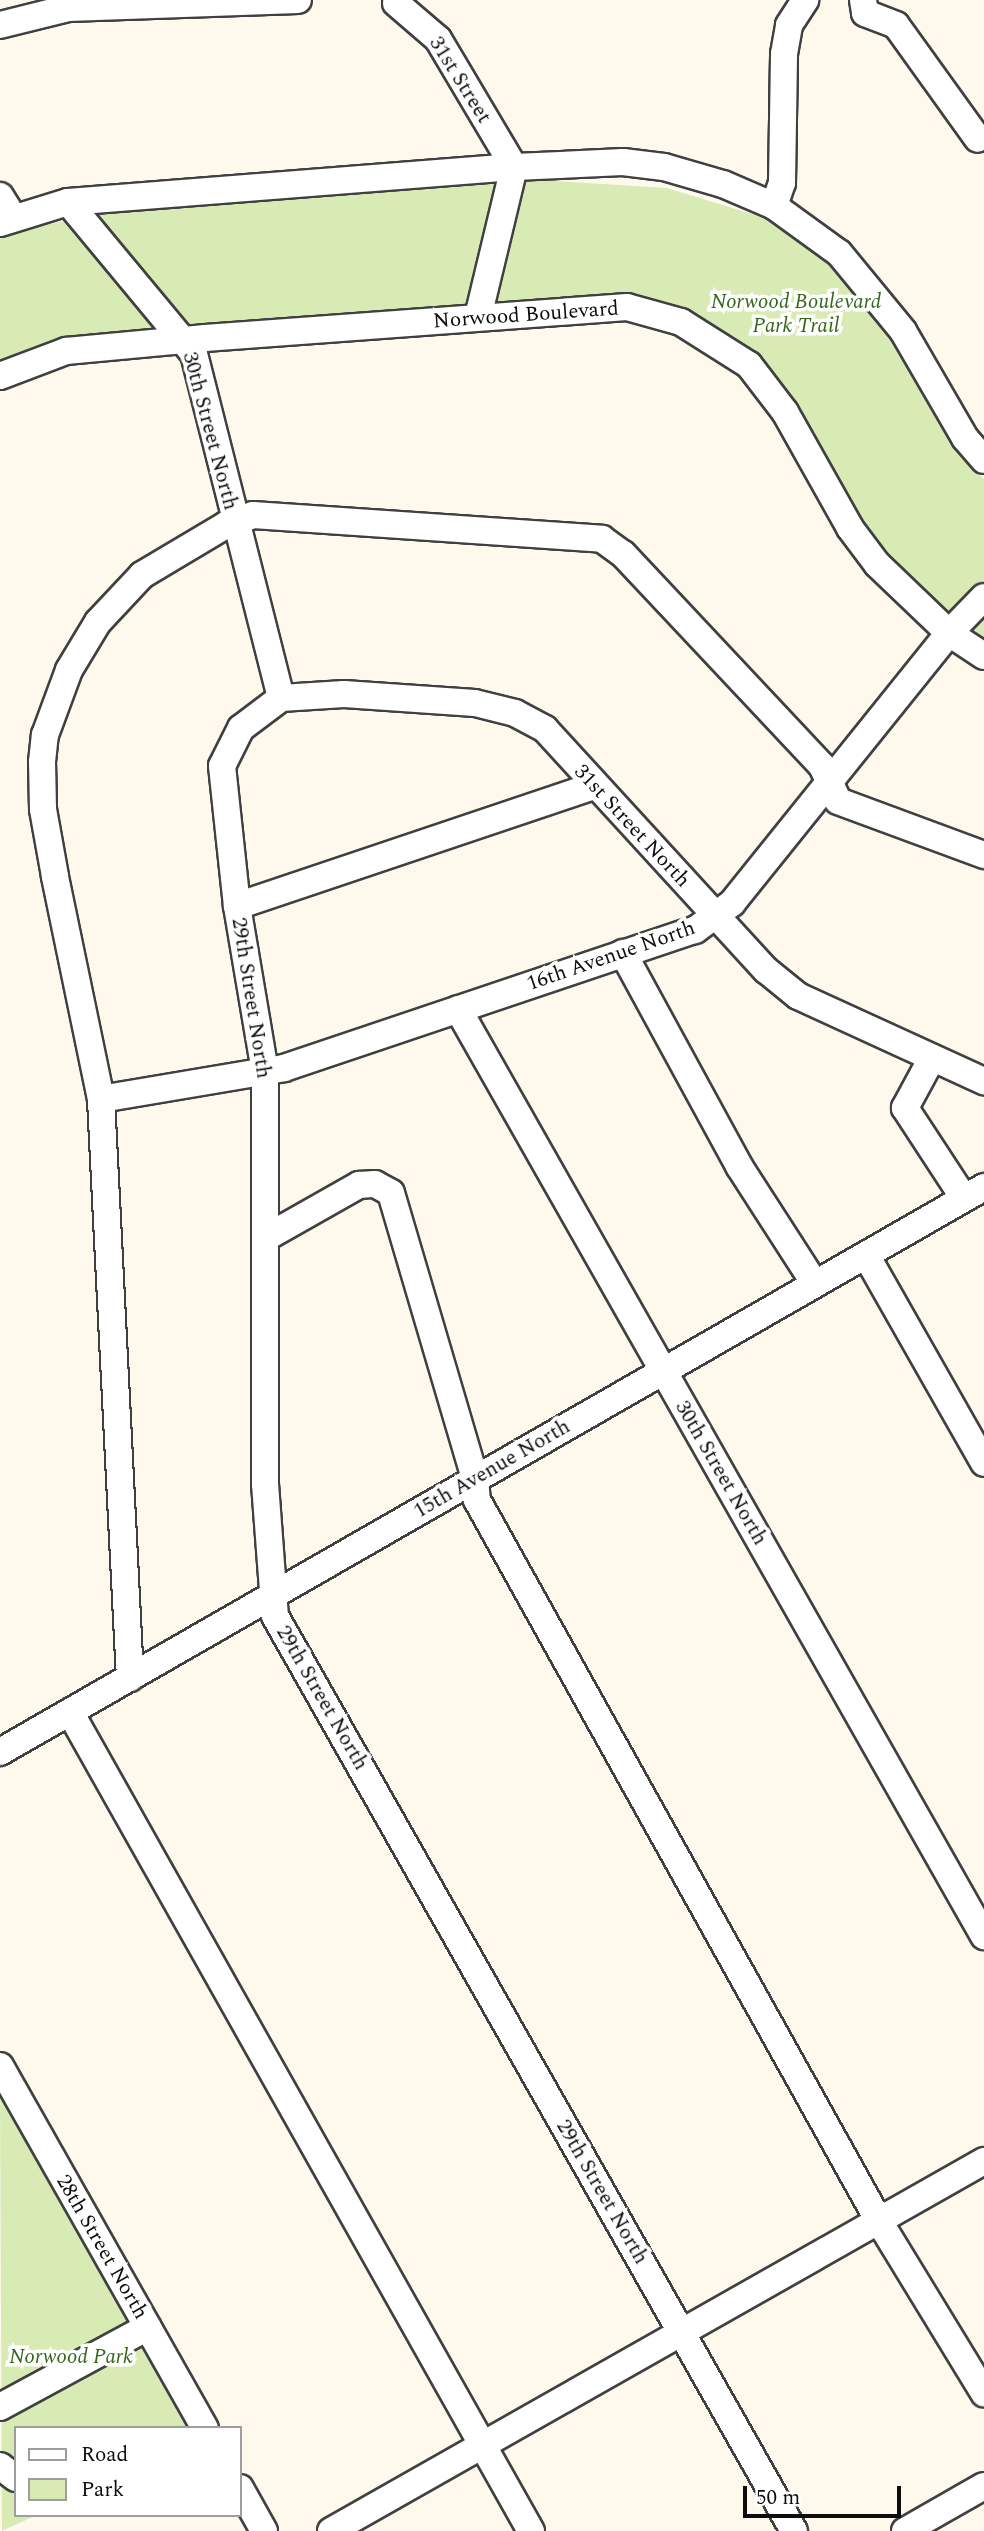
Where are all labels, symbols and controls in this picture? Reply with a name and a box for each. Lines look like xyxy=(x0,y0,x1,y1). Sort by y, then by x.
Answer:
street label: 31st Street xyxy=(423,32,497,128)
park label: Norwood Boulevard Park Trail xyxy=(711,289,881,339)
street label: Norwood Boulevard xyxy=(432,296,620,334)
street label: 30th Street North xyxy=(177,349,243,513)
street label: 31st Street North xyxy=(569,759,695,893)
street label: 16th Avenue North xyxy=(523,915,699,997)
street label: 29th Street North xyxy=(226,916,276,1080)
street label: 30th Street North xyxy=(669,1396,773,1550)
street label: 15th Avenue North xyxy=(409,1414,575,1524)
street label: 29th Street North xyxy=(270,1621,374,1775)
street label: 29th Street North xyxy=(550,2115,654,2269)
street label: 28th Street North xyxy=(50,2170,154,2324)
park label: Norwood Park xyxy=(9,2344,133,2370)
legend xyxy=(14,2426,242,2517)
text: Road xyxy=(81,2439,128,2471)
scale bar xyxy=(746,2472,904,2516)
text: Park xyxy=(81,2474,124,2506)
text: 50 m xyxy=(756,2482,800,2514)

